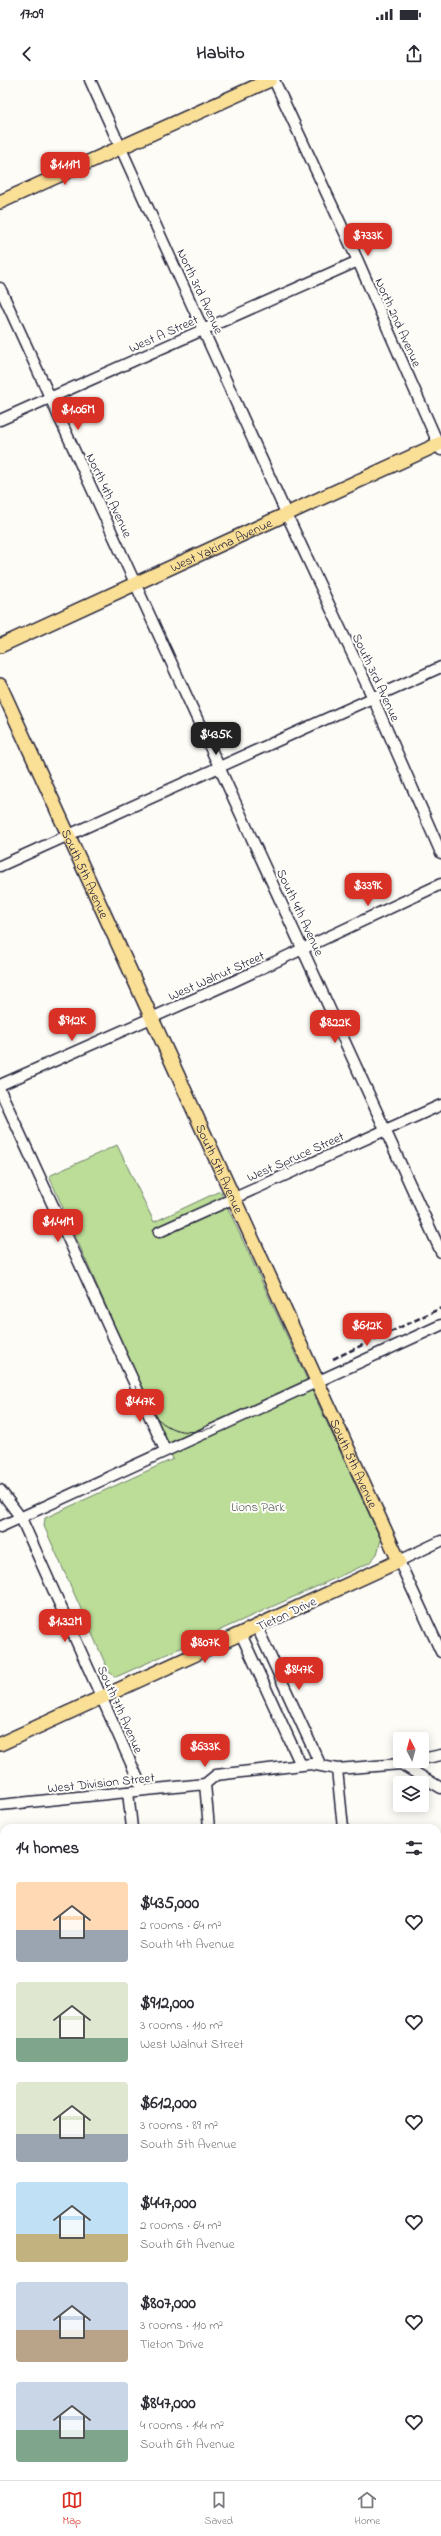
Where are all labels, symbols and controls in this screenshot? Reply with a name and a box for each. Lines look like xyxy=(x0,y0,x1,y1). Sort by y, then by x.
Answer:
text: 17:09 xyxy=(20,3,43,25)
text: Habito xyxy=(196,41,245,67)
icon: back xyxy=(16,43,38,65)
icon: share xyxy=(403,43,425,65)
pin: $1.11M xyxy=(32,152,98,186)
text: $1.11M xyxy=(50,155,80,174)
pin: $733K xyxy=(340,223,396,257)
text: $733K xyxy=(353,226,383,245)
street label: North 3rd Avenue xyxy=(172,246,228,338)
street label: North 2nd Avenue xyxy=(369,275,426,370)
street label: West A Street xyxy=(126,310,202,358)
pin: $1.06M xyxy=(45,397,111,431)
text: $1.06M xyxy=(61,400,95,419)
street label: North 4th Avenue xyxy=(81,450,137,541)
street label: West Yakima Avenue xyxy=(167,514,276,577)
street label: South 3rd Avenue xyxy=(347,631,404,725)
pin: $435K xyxy=(188,722,244,756)
text: $435K xyxy=(200,725,232,744)
street label: South 5th Avenue xyxy=(56,826,113,922)
street label: South 4th Avenue xyxy=(271,866,328,960)
pin: $339K xyxy=(340,873,396,907)
text: $339K xyxy=(354,876,382,895)
street label: West Walnut Street xyxy=(165,946,268,1006)
pin: $912K xyxy=(44,1008,100,1042)
pin: $822K xyxy=(307,1010,363,1044)
text: $912K xyxy=(58,1011,86,1030)
text: $822K xyxy=(319,1013,351,1032)
street label: South 5th Avenue xyxy=(190,1121,247,1217)
street label: West Spruce Street xyxy=(244,1127,348,1187)
pin: $1.41M xyxy=(25,1209,91,1243)
text: $1.41M xyxy=(42,1212,74,1231)
pin: $612K xyxy=(339,1313,395,1347)
text: $612K xyxy=(352,1316,382,1335)
pin: $447K xyxy=(112,1389,168,1423)
text: $447K xyxy=(125,1392,155,1411)
street label: South 5th Avenue xyxy=(324,1416,382,1512)
park label: Lions Park xyxy=(231,1498,285,1517)
street label: Tieton Drive xyxy=(254,1592,320,1636)
pin: $1.32M xyxy=(32,1609,98,1643)
text: $1.32M xyxy=(48,1612,82,1631)
pin: $807K xyxy=(177,1630,233,1664)
text: $807K xyxy=(190,1633,220,1652)
pin: $847K xyxy=(271,1657,327,1691)
text: $847K xyxy=(284,1660,314,1679)
street label: South 7th Avenue xyxy=(92,1663,148,1757)
north arrow xyxy=(393,1732,429,1768)
map controls xyxy=(393,1732,429,1812)
pin: $633K xyxy=(177,1734,233,1768)
text: $633K xyxy=(190,1737,220,1756)
street label: West Division Street xyxy=(47,1768,156,1799)
button: layers xyxy=(393,1776,429,1812)
text: 14 homes xyxy=(16,1836,79,1861)
icon: filters xyxy=(403,1837,425,1859)
text: $435,000 xyxy=(140,1891,199,1916)
icon: home xyxy=(48,1898,96,1946)
icon: heart xyxy=(403,1911,425,1933)
text: 2 rooms · 64 m² xyxy=(140,1916,222,1935)
text: South 4th Avenue xyxy=(140,1935,234,1954)
text: $912,000 xyxy=(140,1991,194,2016)
icon: home xyxy=(48,1998,96,2046)
icon: heart xyxy=(403,2011,425,2033)
text: 3 rooms · 110 m² xyxy=(140,2016,223,2035)
text: West Walnut Street xyxy=(140,2035,244,2054)
text: $612,000 xyxy=(140,2091,197,2116)
icon: home xyxy=(48,2098,96,2146)
icon: heart xyxy=(403,2111,425,2133)
text: 3 rooms · 89 m² xyxy=(140,2116,218,2135)
text: South 5th Avenue xyxy=(140,2135,236,2154)
text: $447,000 xyxy=(140,2191,196,2216)
icon: home xyxy=(48,2198,96,2246)
icon: heart xyxy=(403,2211,425,2233)
text: 2 rooms · 64 m² xyxy=(140,2216,222,2235)
text: South 6th Avenue xyxy=(140,2235,235,2254)
text: $807,000 xyxy=(140,2291,196,2316)
icon: home xyxy=(48,2298,96,2346)
icon: heart xyxy=(403,2311,425,2333)
text: 3 rooms · 110 m² xyxy=(140,2316,223,2335)
text: Tieton Drive xyxy=(140,2335,204,2354)
text: $847,000 xyxy=(140,2391,196,2416)
icon: home xyxy=(48,2398,96,2446)
icon: heart xyxy=(403,2411,425,2433)
text: 4 rooms · 144 m² xyxy=(140,2416,224,2435)
text: South 6th Avenue xyxy=(140,2435,235,2454)
tab: Map xyxy=(61,2489,83,2529)
tab: Saved xyxy=(204,2489,233,2529)
tab: Home xyxy=(355,2489,380,2529)

